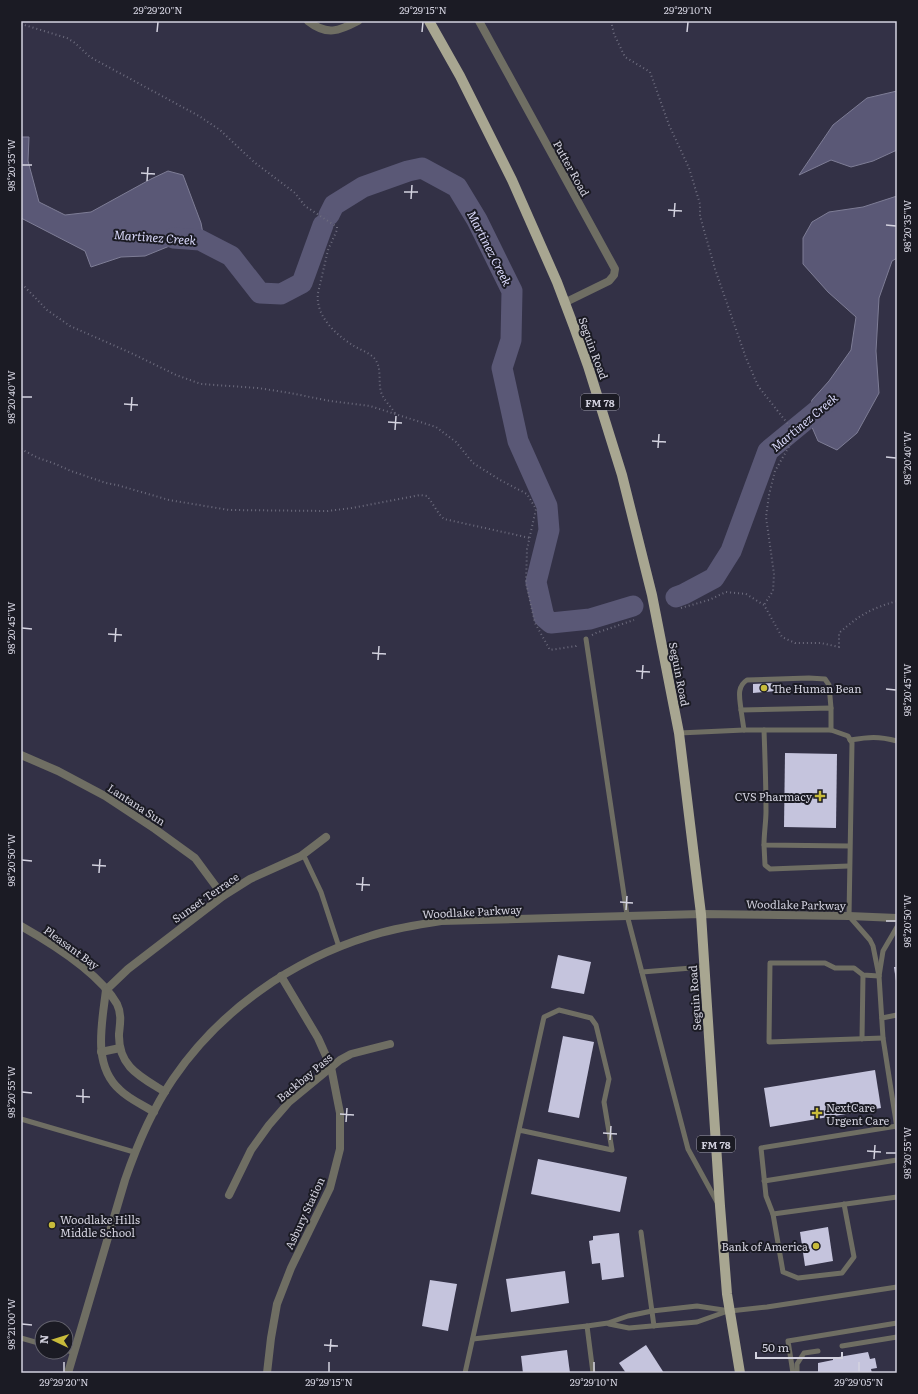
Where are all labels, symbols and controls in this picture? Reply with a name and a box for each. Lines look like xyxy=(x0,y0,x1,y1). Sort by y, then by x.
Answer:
text: 29°29'20"N xyxy=(133,2,183,17)
text: 29°29'15"N xyxy=(399,2,447,17)
text: 29°29'10"N xyxy=(664,2,712,17)
street label: Putter Road xyxy=(550,137,594,199)
text: 98°20'35"W xyxy=(3,139,18,191)
text: 98°20'35"W xyxy=(899,200,914,252)
water label: Martinez Creek xyxy=(463,207,517,289)
water label: Martinez Creek xyxy=(113,225,197,249)
street label: Seguin Road xyxy=(575,315,613,382)
text: 98°20'40"W xyxy=(3,370,18,424)
water label: Martinez Creek xyxy=(767,388,842,455)
road number: FM 78 xyxy=(581,394,619,410)
text: 98°20'40"W xyxy=(899,431,914,485)
text: 98°20'45"W xyxy=(3,602,18,654)
street label: Seguin Road xyxy=(666,640,694,708)
text: 98°20'45"W xyxy=(899,664,914,716)
place label: The Human Bean xyxy=(772,680,861,696)
marker: The Human Bean xyxy=(759,683,769,693)
street label: Lantana Sun xyxy=(105,779,169,829)
place label: CVS Pharmacy xyxy=(735,788,813,804)
marker: CVS Pharmacy xyxy=(815,791,825,801)
text: 98°20'50"W xyxy=(3,833,18,886)
street label: Sunset Terrace xyxy=(168,868,242,926)
text: 98°20'50"W xyxy=(899,894,914,947)
street label: Woodlake Parkway xyxy=(746,895,847,913)
street label: Woodlake Parkway xyxy=(422,900,523,922)
street label: Pleasant Bay xyxy=(41,921,104,973)
street label: Seguin Road xyxy=(684,965,704,1031)
street label: Backbay Pass xyxy=(273,1049,335,1105)
text: 98°20'55"W xyxy=(3,1066,18,1118)
place label: NextCare Urgent Care xyxy=(826,1099,889,1128)
marker: NextCare Urgent Care xyxy=(811,1107,823,1119)
text: 98°20'55"W xyxy=(899,1127,914,1179)
road number: FM 78 xyxy=(697,1136,735,1152)
street label: Asbury Station xyxy=(280,1174,328,1252)
place label: Woodlake Hills Middle School xyxy=(60,1211,140,1240)
marker: Woodlake Hills Middle School xyxy=(47,1220,57,1230)
place label: Bank of America xyxy=(721,1238,808,1254)
marker: Bank of America xyxy=(811,1241,821,1251)
text: 98°21'00"W xyxy=(3,1298,18,1350)
north arrow xyxy=(34,1320,74,1360)
text: N xyxy=(35,1334,51,1344)
scale bar xyxy=(756,1334,842,1360)
text: 50 m xyxy=(762,1338,789,1356)
text: 29°29'20"N xyxy=(39,1374,89,1389)
text: 29°29'15"N xyxy=(305,1374,353,1389)
text: 29°29'10"N xyxy=(570,1374,618,1389)
text: 29°29'05"N xyxy=(834,1374,884,1389)

